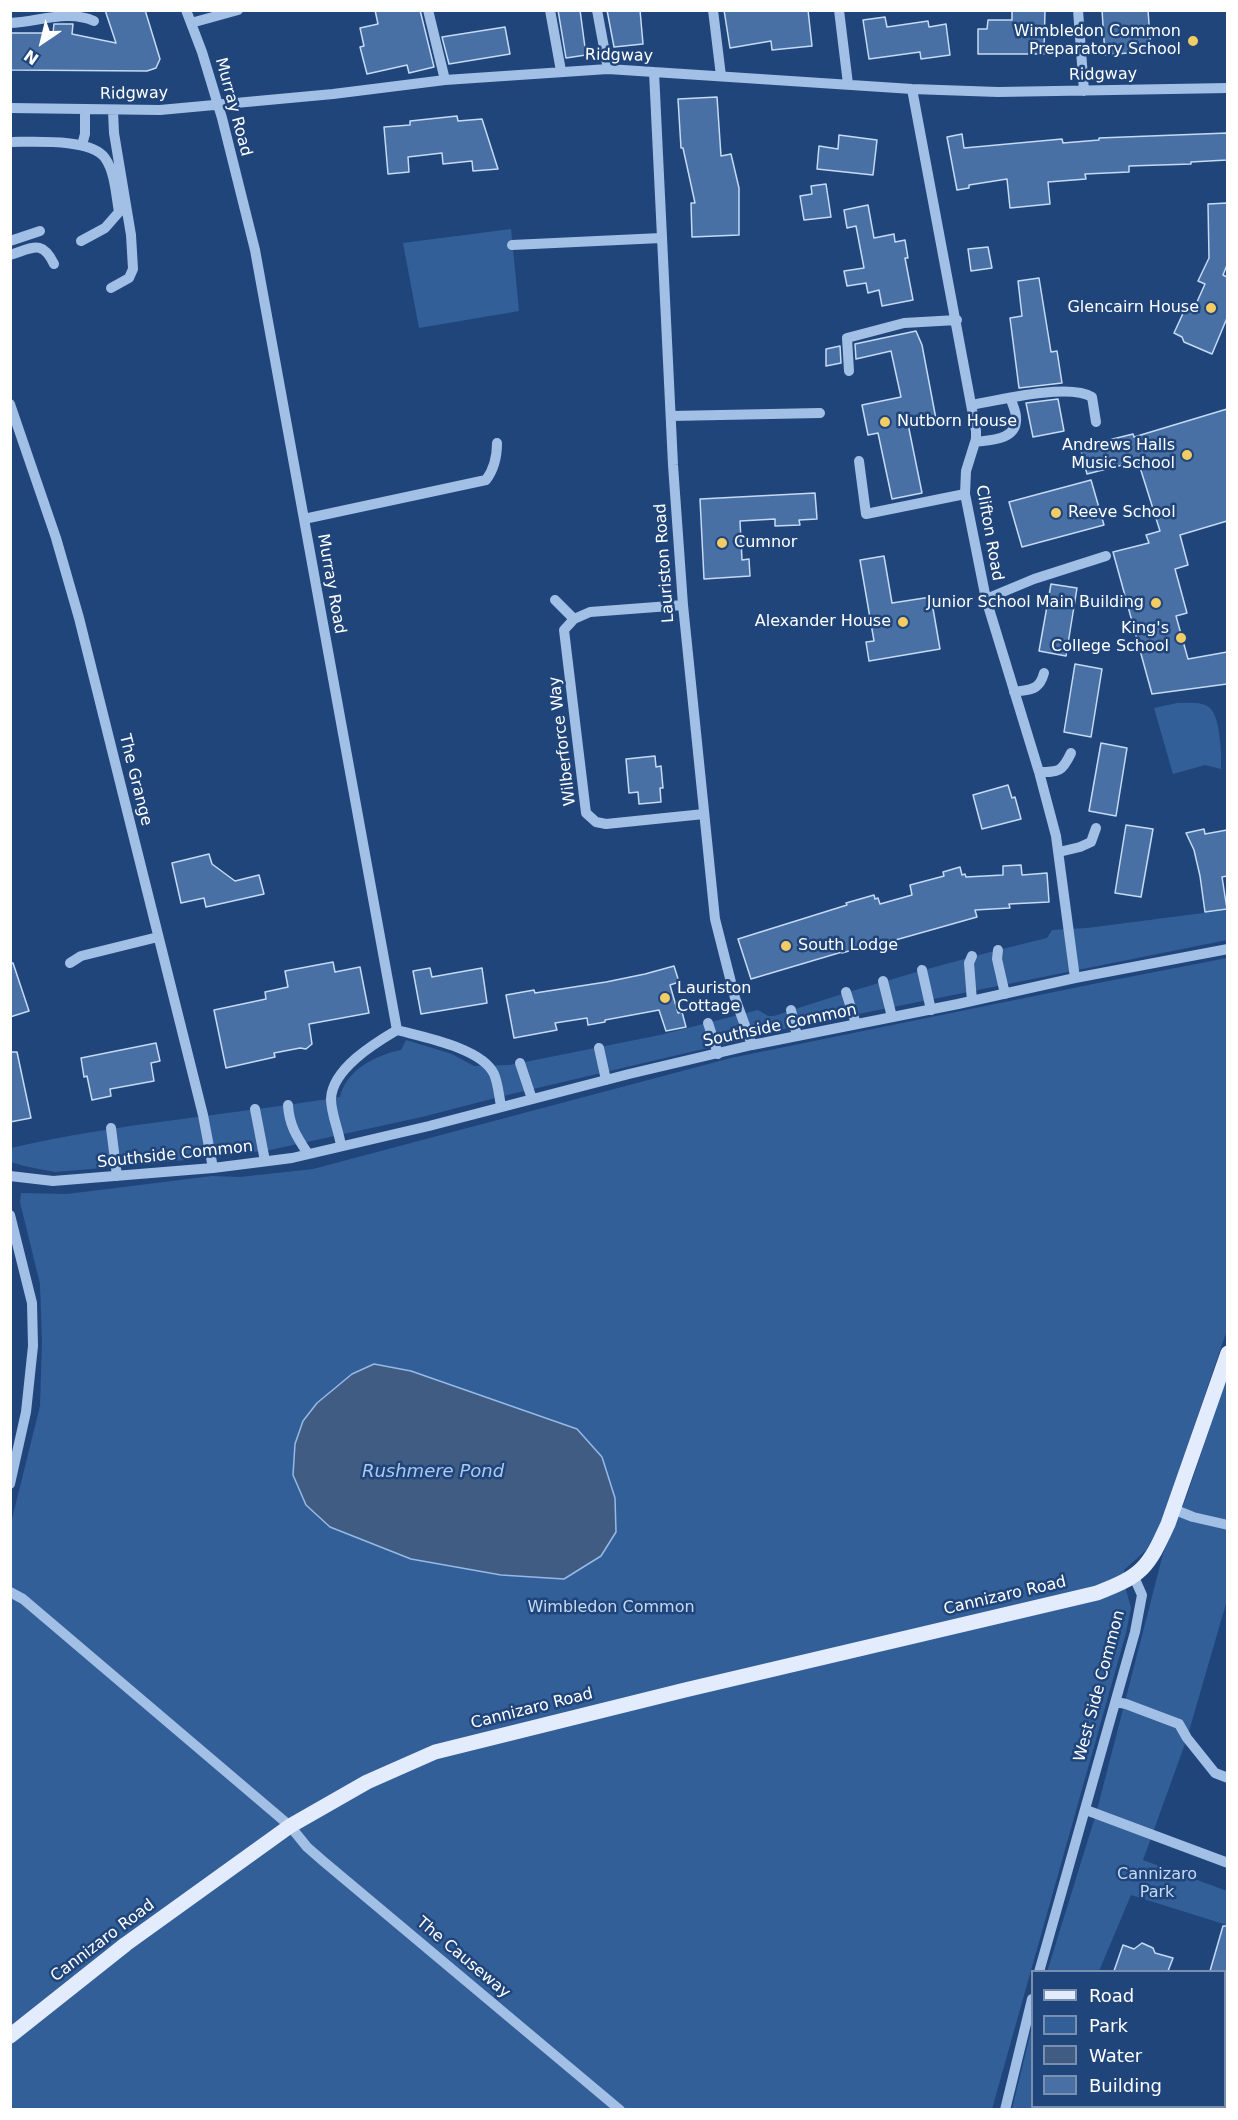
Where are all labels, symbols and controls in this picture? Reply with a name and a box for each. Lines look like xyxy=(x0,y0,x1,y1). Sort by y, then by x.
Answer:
north arrow xyxy=(12,12,72,72)
place label: Wimbledon Common Preparatory School xyxy=(1014,22,1181,60)
marker: Wimbledon Common Preparatory School xyxy=(1186,34,1200,48)
text: N xyxy=(20,46,42,69)
street label: Ridgway xyxy=(585,46,653,66)
street label: Murray Road xyxy=(211,56,255,158)
street label: Ridgway xyxy=(1069,65,1137,85)
street label: Ridgway xyxy=(100,84,168,104)
place label: Glencairn House xyxy=(1067,298,1199,318)
marker: Glencairn House xyxy=(1204,301,1218,315)
place label: Nutborn House xyxy=(897,412,1017,432)
marker: Nutborn House xyxy=(878,415,892,429)
place label: Andrews Halls Music School xyxy=(1062,436,1175,474)
marker: Andrews Halls Music School xyxy=(1180,448,1194,462)
street label: Clifton Road xyxy=(971,484,1007,582)
street label: Lauriston Road xyxy=(651,503,679,623)
place label: Reeve School xyxy=(1068,503,1176,523)
marker: Reeve School xyxy=(1049,506,1063,520)
street label: Murray Road xyxy=(313,532,349,636)
place label: Cumnor xyxy=(734,533,797,553)
marker: Cumnor xyxy=(715,536,729,550)
place label: Junior School Main Building xyxy=(927,593,1144,613)
marker: Junior School Main Building xyxy=(1149,596,1163,610)
place label: Alexander House xyxy=(755,612,891,632)
marker: Alexander House xyxy=(896,615,910,629)
place label: King's College School xyxy=(1051,619,1169,657)
marker: King's College School xyxy=(1174,631,1188,645)
street label: Wilberforce Way xyxy=(546,675,580,807)
street label: The Grange xyxy=(114,732,156,828)
place label: South Lodge xyxy=(798,936,898,956)
marker: South Lodge xyxy=(779,939,793,953)
place label: Lauriston Cottage xyxy=(677,979,751,1017)
marker: Lauriston Cottage xyxy=(658,991,672,1005)
street label: Southside Common xyxy=(701,1000,859,1052)
street label: Southside Common xyxy=(96,1137,254,1173)
water label: Rushmere Pond xyxy=(362,1461,504,1483)
street label: Cannizaro Road xyxy=(942,1573,1068,1619)
park label: Wimbledon Common xyxy=(527,1598,695,1618)
street label: West Side Common xyxy=(1071,1608,1129,1764)
street label: Cannizaro Road xyxy=(469,1685,595,1733)
park label: Cannizaro Park xyxy=(1117,1865,1197,1903)
street label: Cannizaro Road xyxy=(47,1896,159,1986)
street label: The Causeway xyxy=(412,1913,514,2003)
legend xyxy=(1031,1970,1226,2108)
text: Road xyxy=(1089,1985,1134,2006)
text: Park xyxy=(1089,2015,1128,2036)
text: Water xyxy=(1089,2045,1142,2066)
text: Building xyxy=(1089,2075,1162,2096)

